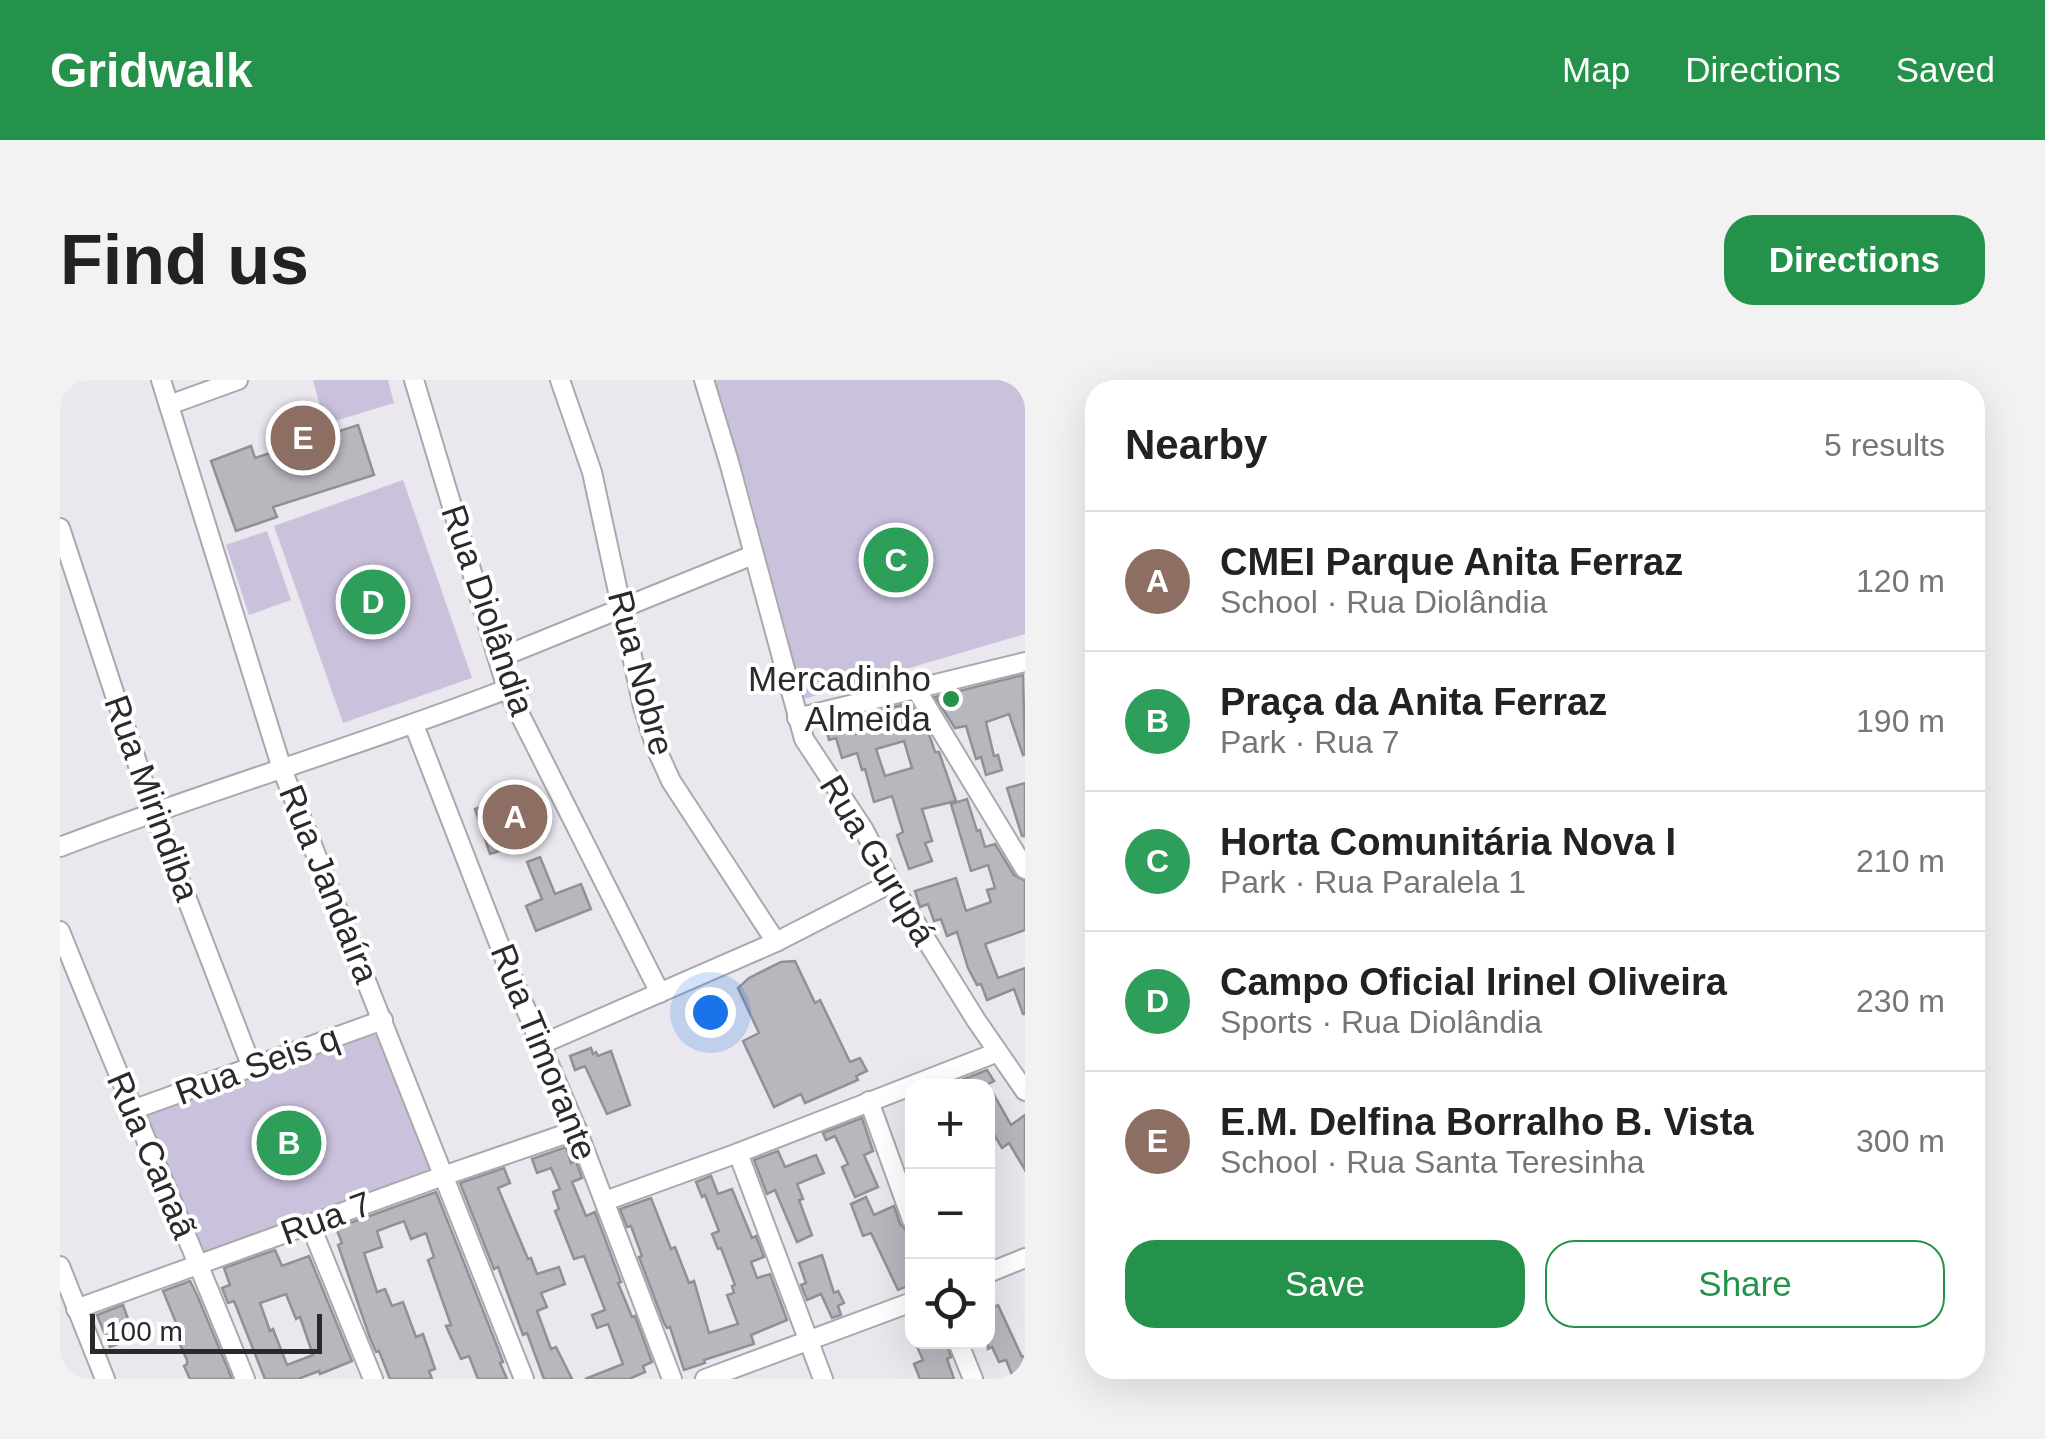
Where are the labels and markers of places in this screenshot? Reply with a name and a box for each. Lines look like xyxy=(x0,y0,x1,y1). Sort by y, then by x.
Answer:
pin: E xyxy=(270,400,336,476)
pin: C xyxy=(864,522,928,598)
pin: D xyxy=(340,564,406,640)
place label: Mercadinho Almeida xyxy=(748,659,932,738)
marker: Mercadinho Almeida xyxy=(940,688,962,710)
pin: A xyxy=(482,780,548,854)
pin: B xyxy=(256,1106,322,1180)

